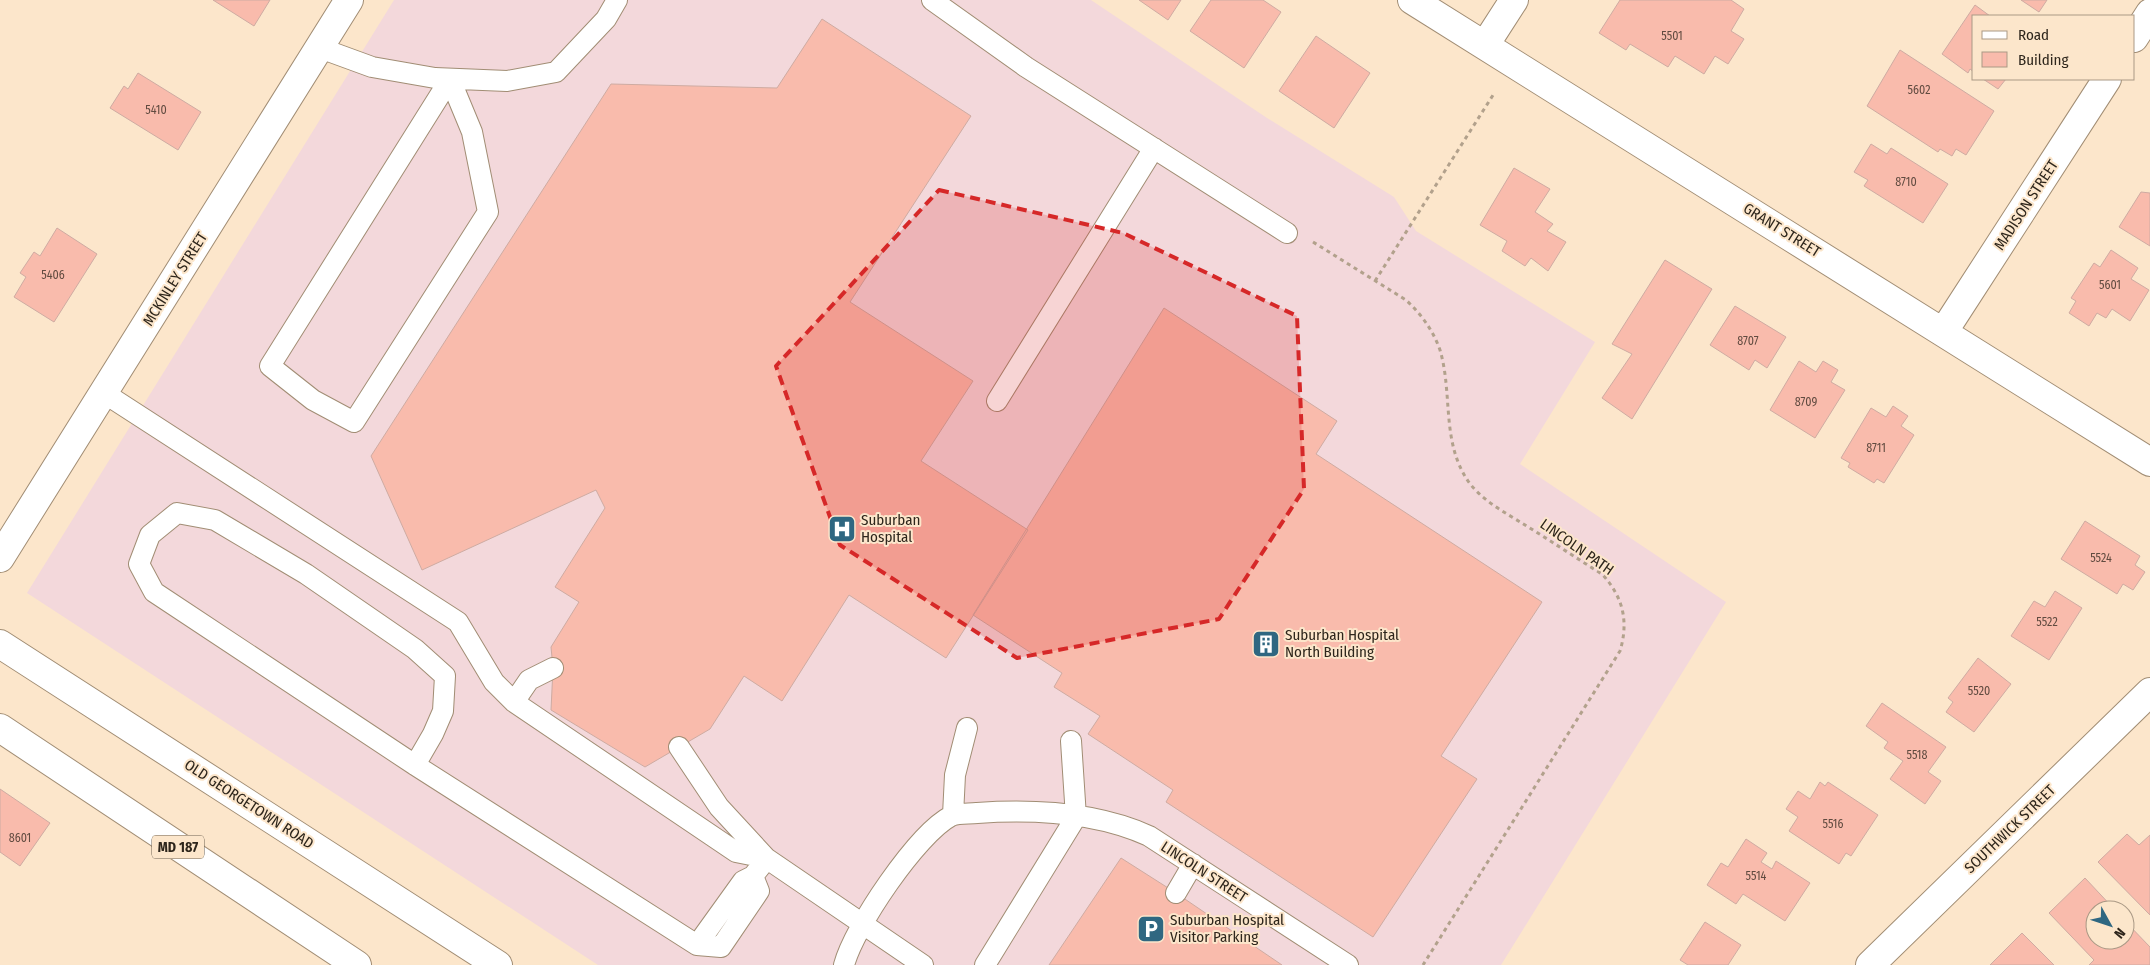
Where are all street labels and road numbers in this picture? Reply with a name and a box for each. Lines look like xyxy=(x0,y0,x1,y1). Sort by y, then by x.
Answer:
street label: MADISON STREET xyxy=(1990,156,2062,253)
street label: GRANT STREET xyxy=(1740,199,1824,261)
street label: MCKINLEY STREET xyxy=(139,229,211,329)
street label: LINCOLN PATH xyxy=(1537,515,1617,579)
street label: OLD GEORGETOWN ROAD xyxy=(181,755,317,853)
street label: SOUTHWICK STREET xyxy=(1961,781,2059,877)
road number: MD 187 xyxy=(152,836,204,859)
street label: LINCOLN STREET xyxy=(1158,838,1250,907)

